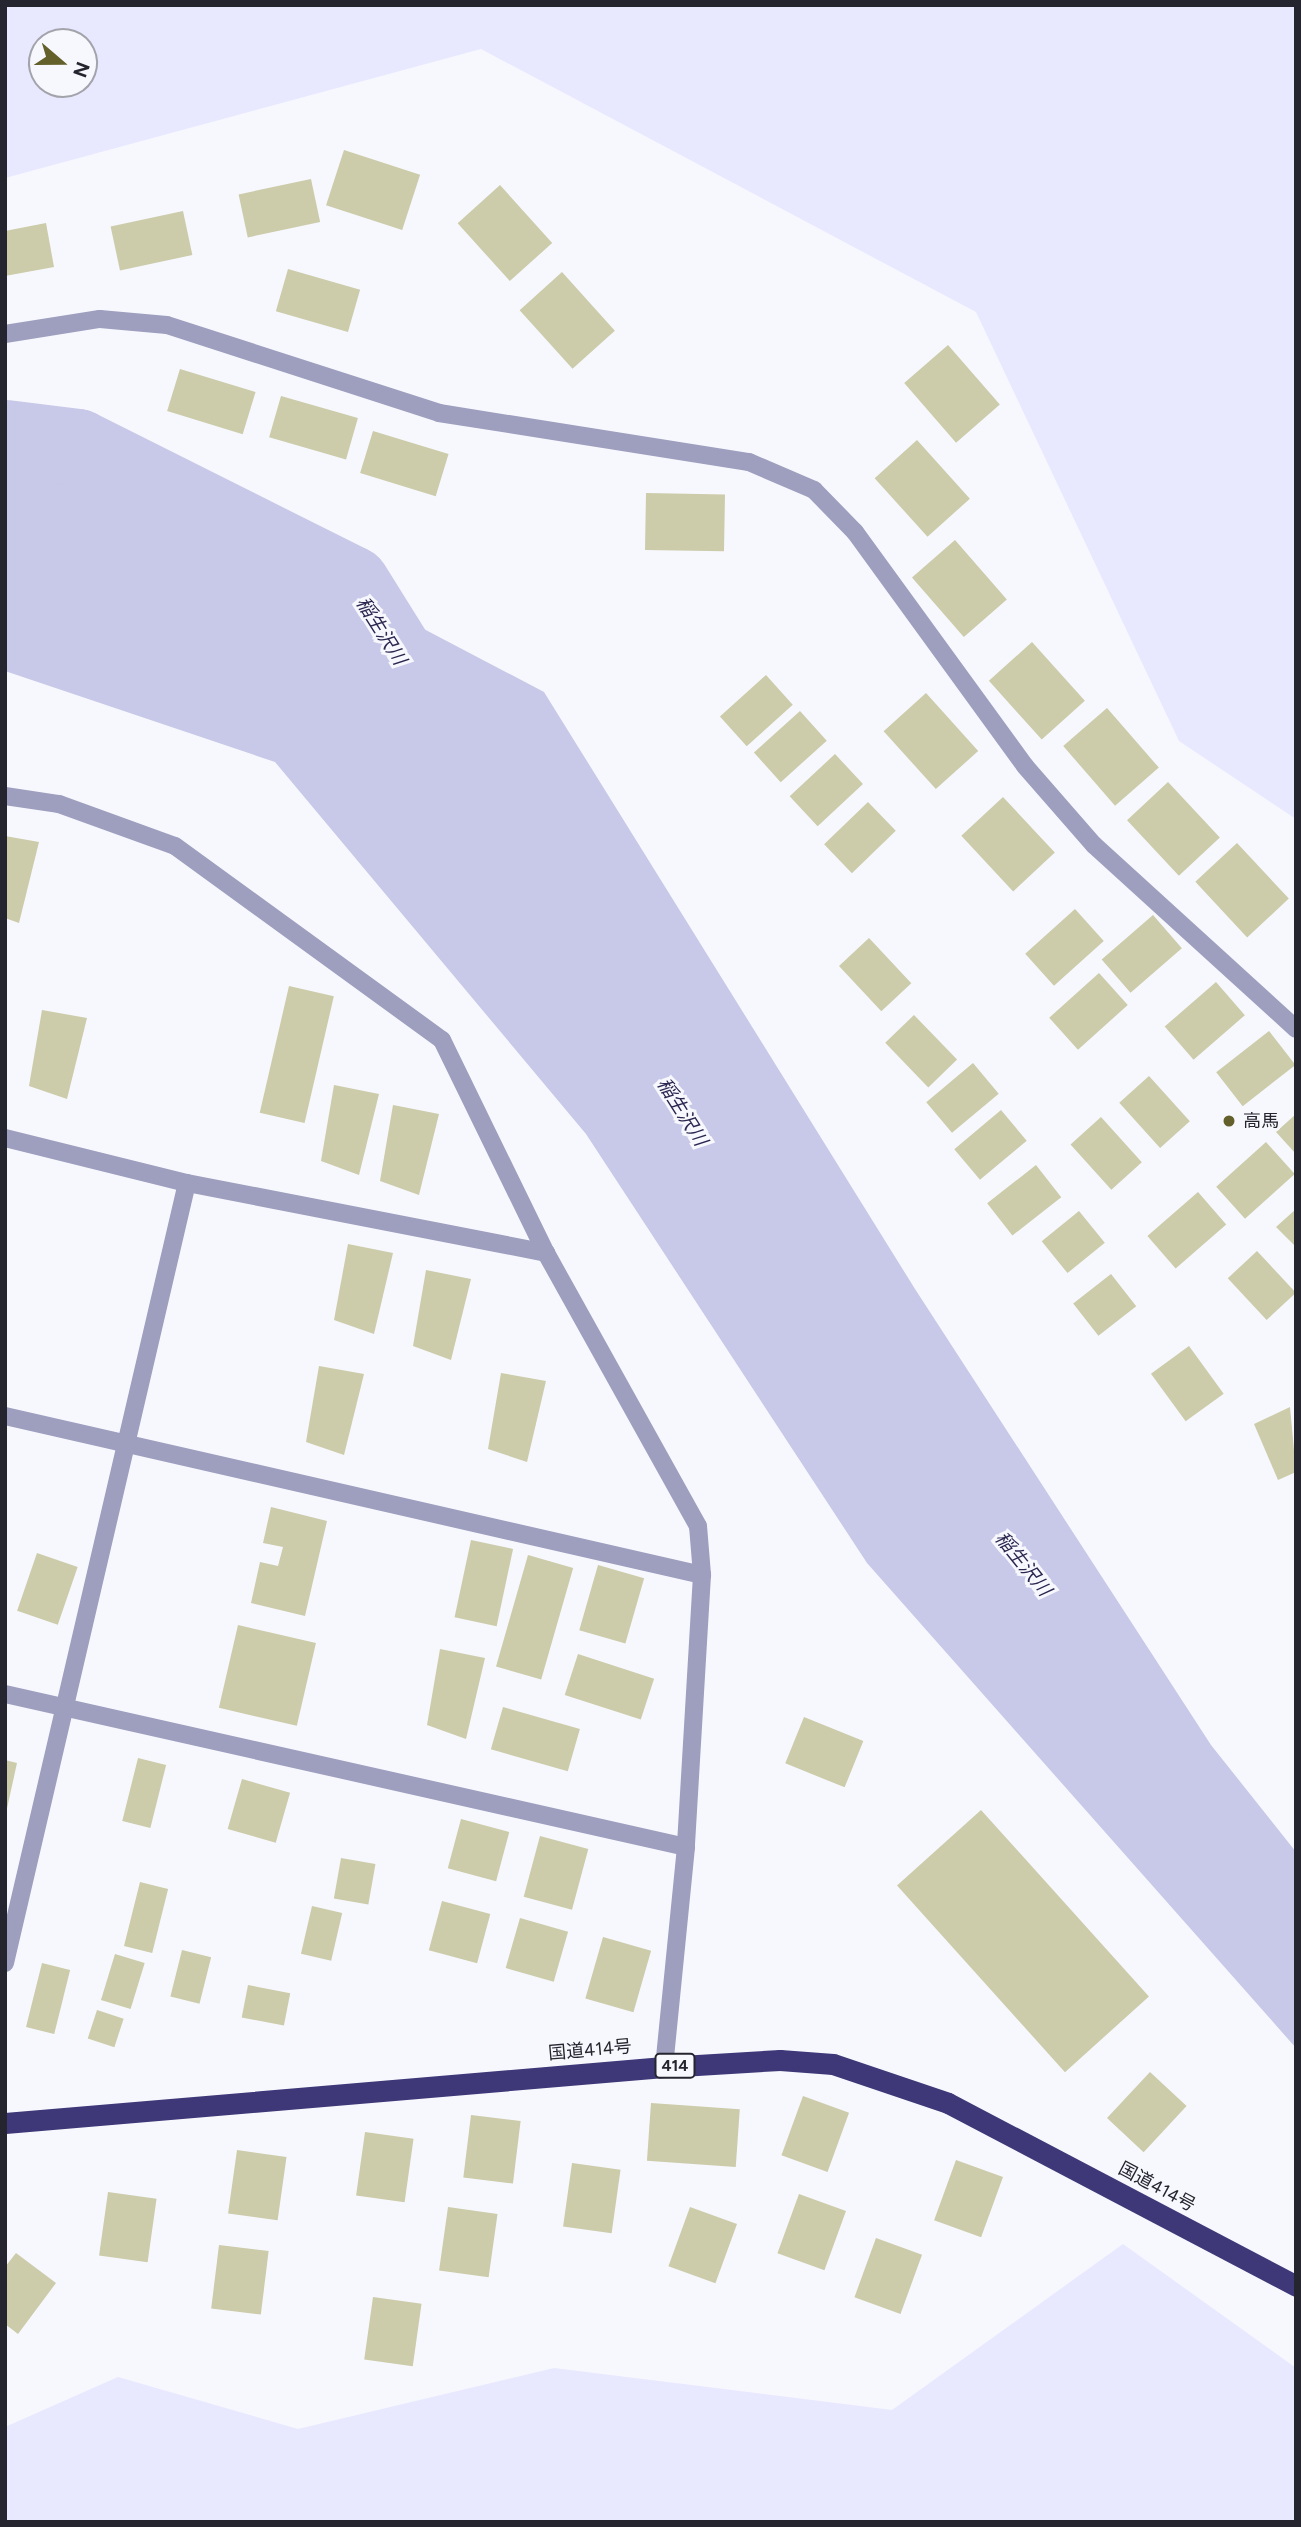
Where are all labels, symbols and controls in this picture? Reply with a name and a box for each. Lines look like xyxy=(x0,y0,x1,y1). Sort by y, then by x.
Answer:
north arrow xyxy=(28,28,98,98)
text: N xyxy=(68,59,95,81)
water label: 稲生沢川 xyxy=(351,593,411,669)
water label: 稲生沢川 xyxy=(652,1074,712,1150)
place label: 高馬 xyxy=(1243,1110,1279,1132)
marker: 高馬 xyxy=(1221,1113,1237,1129)
water label: 稲生沢川 xyxy=(990,1527,1056,1601)
street label: 国道414号 xyxy=(547,2036,633,2064)
road number: 414 xyxy=(654,2054,696,2078)
street label: 国道414号 xyxy=(1115,2158,1199,2216)

